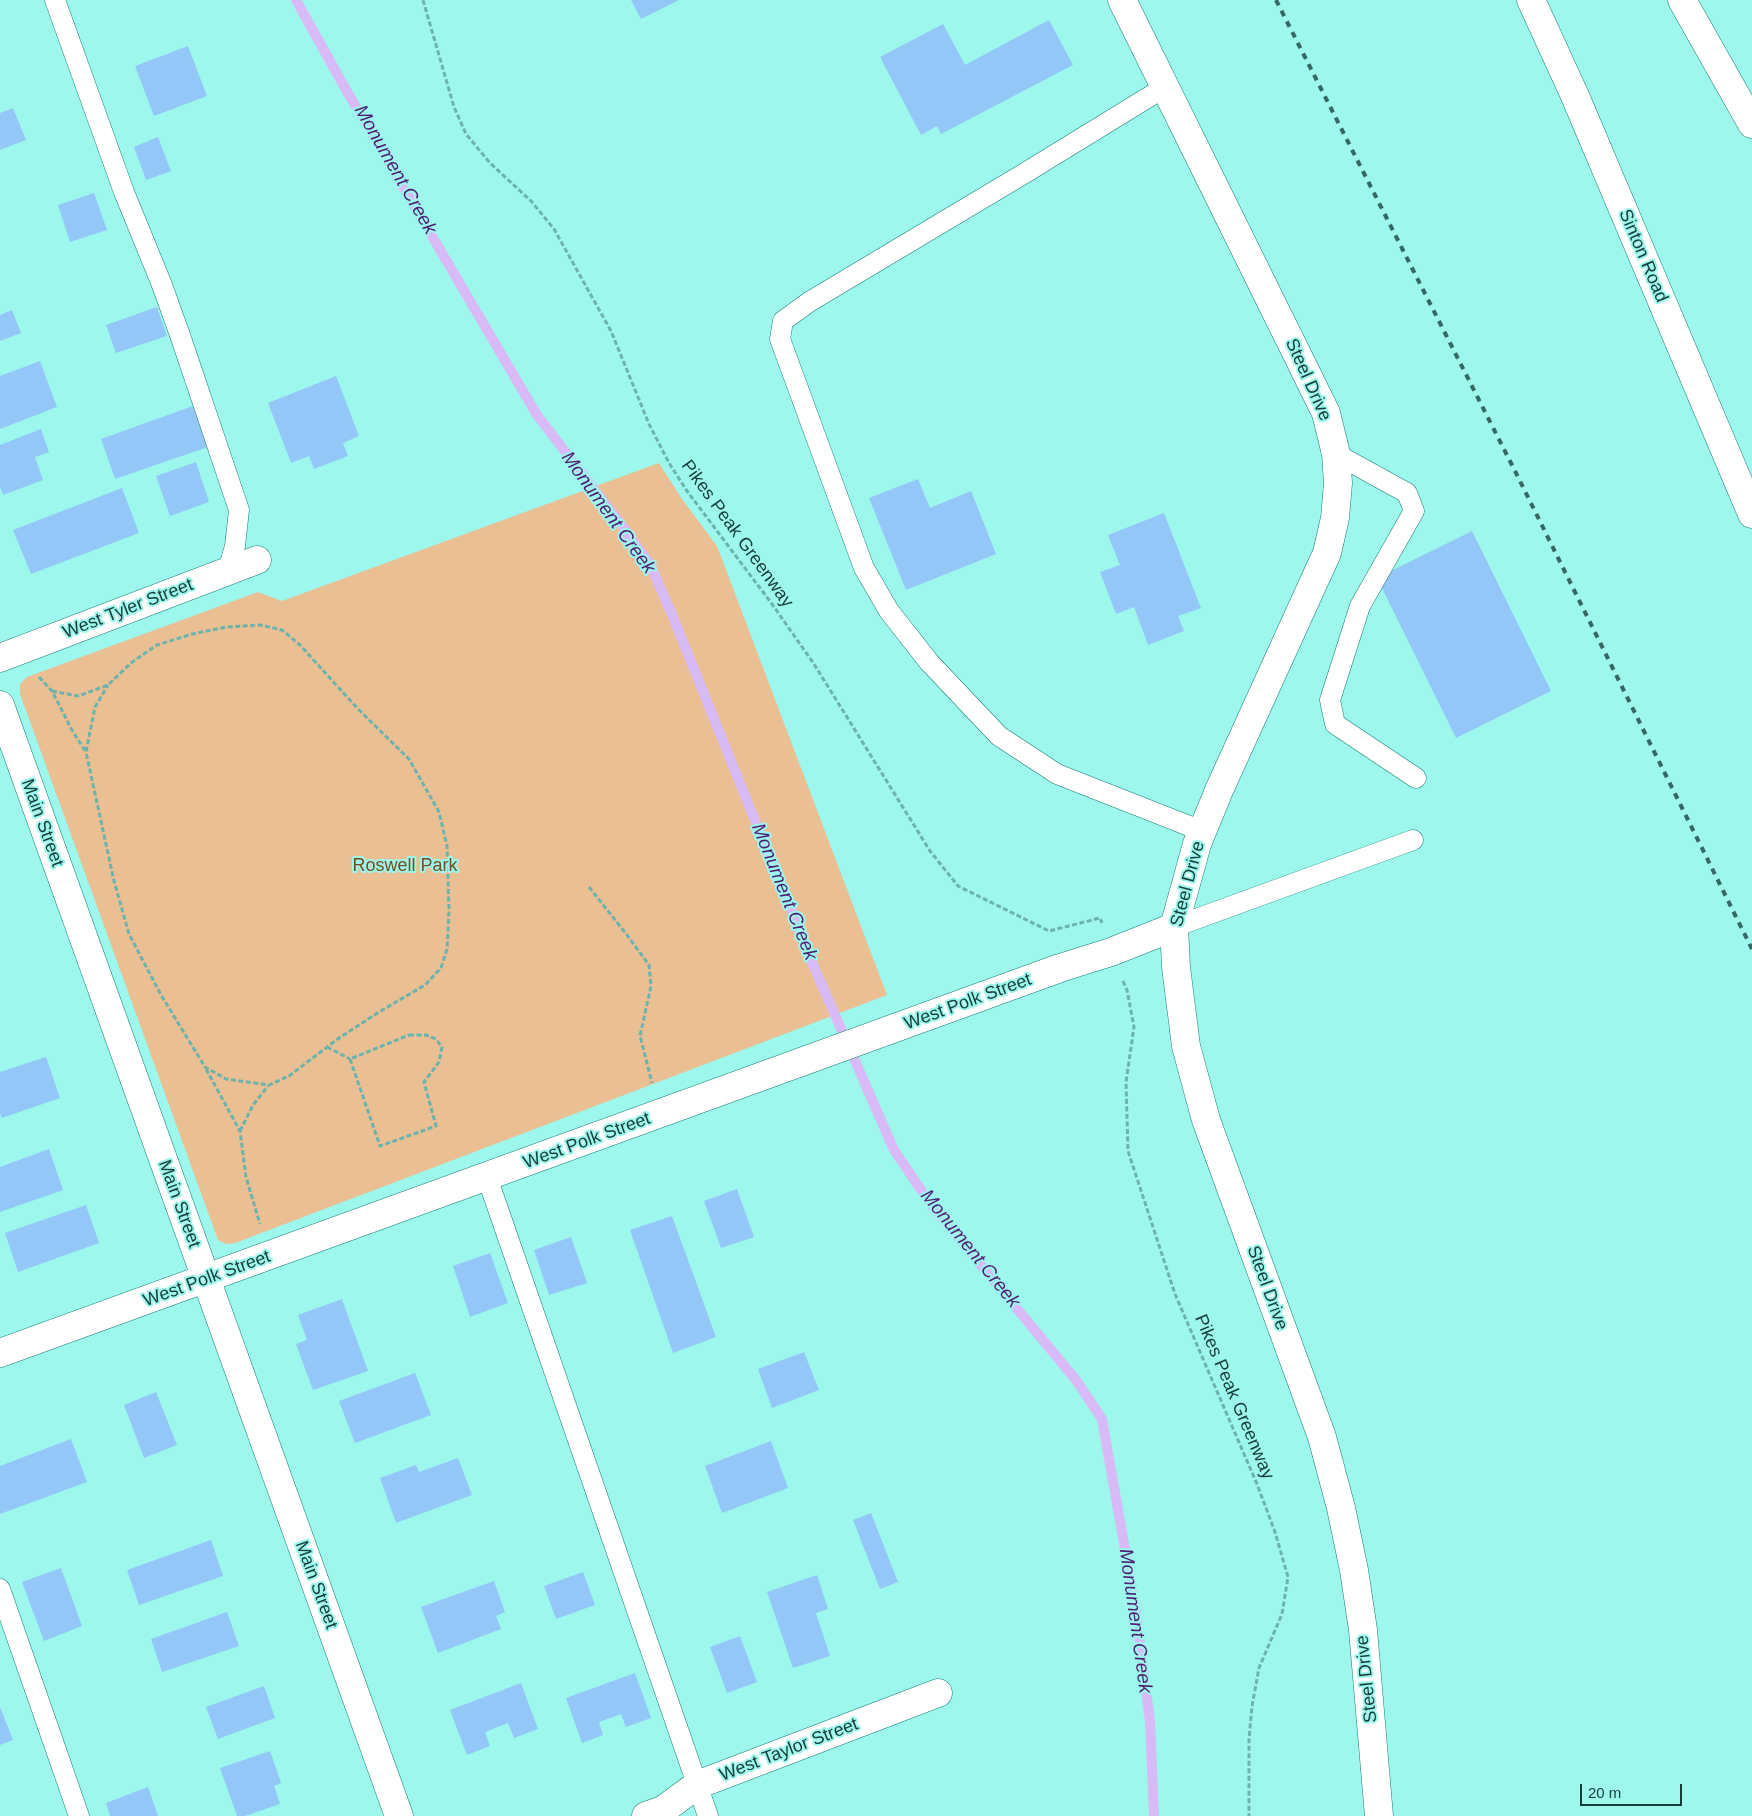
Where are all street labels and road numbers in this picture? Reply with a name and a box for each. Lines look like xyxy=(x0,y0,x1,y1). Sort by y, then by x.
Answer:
street label: Sinton Road xyxy=(1614,206,1672,306)
street label: Steel Drive xyxy=(1280,335,1336,425)
street label: Pikes Peak Greenway xyxy=(676,456,798,612)
street label: West Tyler Street xyxy=(60,574,196,644)
street label: Main Street xyxy=(16,776,68,870)
street label: Steel Drive xyxy=(1166,839,1210,929)
street label: West Polk Street xyxy=(901,969,1035,1035)
street label: West Polk Street xyxy=(520,1108,654,1174)
street label: Main Street xyxy=(153,1157,205,1251)
street label: Steel Drive xyxy=(1242,1243,1292,1333)
street label: West Polk Street xyxy=(140,1246,274,1312)
street label: Pikes Peak Greenway xyxy=(1189,1311,1279,1483)
street label: Main Street xyxy=(290,1538,342,1632)
street label: Steel Drive xyxy=(1352,1634,1382,1724)
street label: West Taylor Street xyxy=(717,1714,861,1786)

